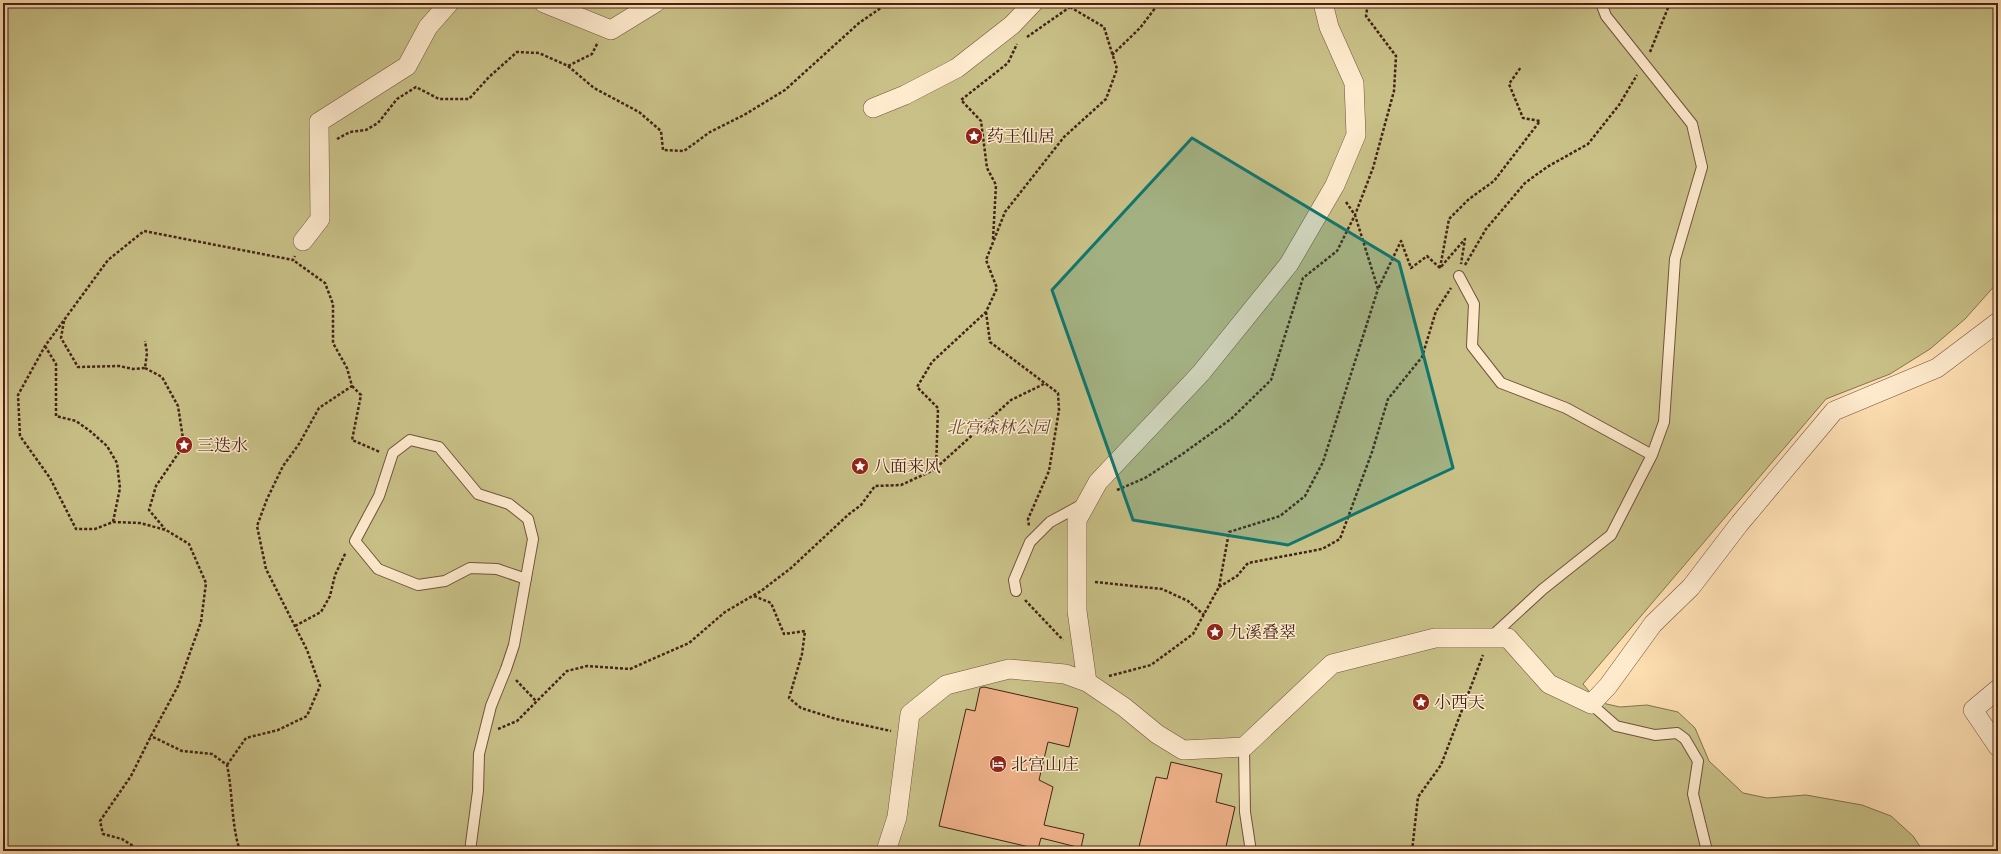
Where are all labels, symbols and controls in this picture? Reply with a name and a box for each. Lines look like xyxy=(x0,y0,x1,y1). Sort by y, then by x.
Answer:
place icon: 药王仙居 xyxy=(964,126,984,146)
place label: 药王仙居 xyxy=(987,126,1055,147)
park label: 北宫森林公园 xyxy=(947,417,1052,438)
place icon: 三迭水 xyxy=(174,435,194,455)
place label: 三迭水 xyxy=(197,435,248,456)
place icon: 八面来风 xyxy=(850,456,870,476)
place label: 八面来风 xyxy=(873,456,941,477)
place icon: 九溪叠翠 xyxy=(1205,622,1225,642)
place label: 九溪叠翠 xyxy=(1228,622,1296,643)
place icon: 小西天 xyxy=(1411,692,1431,712)
place label: 小西天 xyxy=(1434,692,1485,713)
hotel icon: 北宫山庄 xyxy=(988,754,1008,774)
place label: 北宫山庄 xyxy=(1011,754,1079,775)

